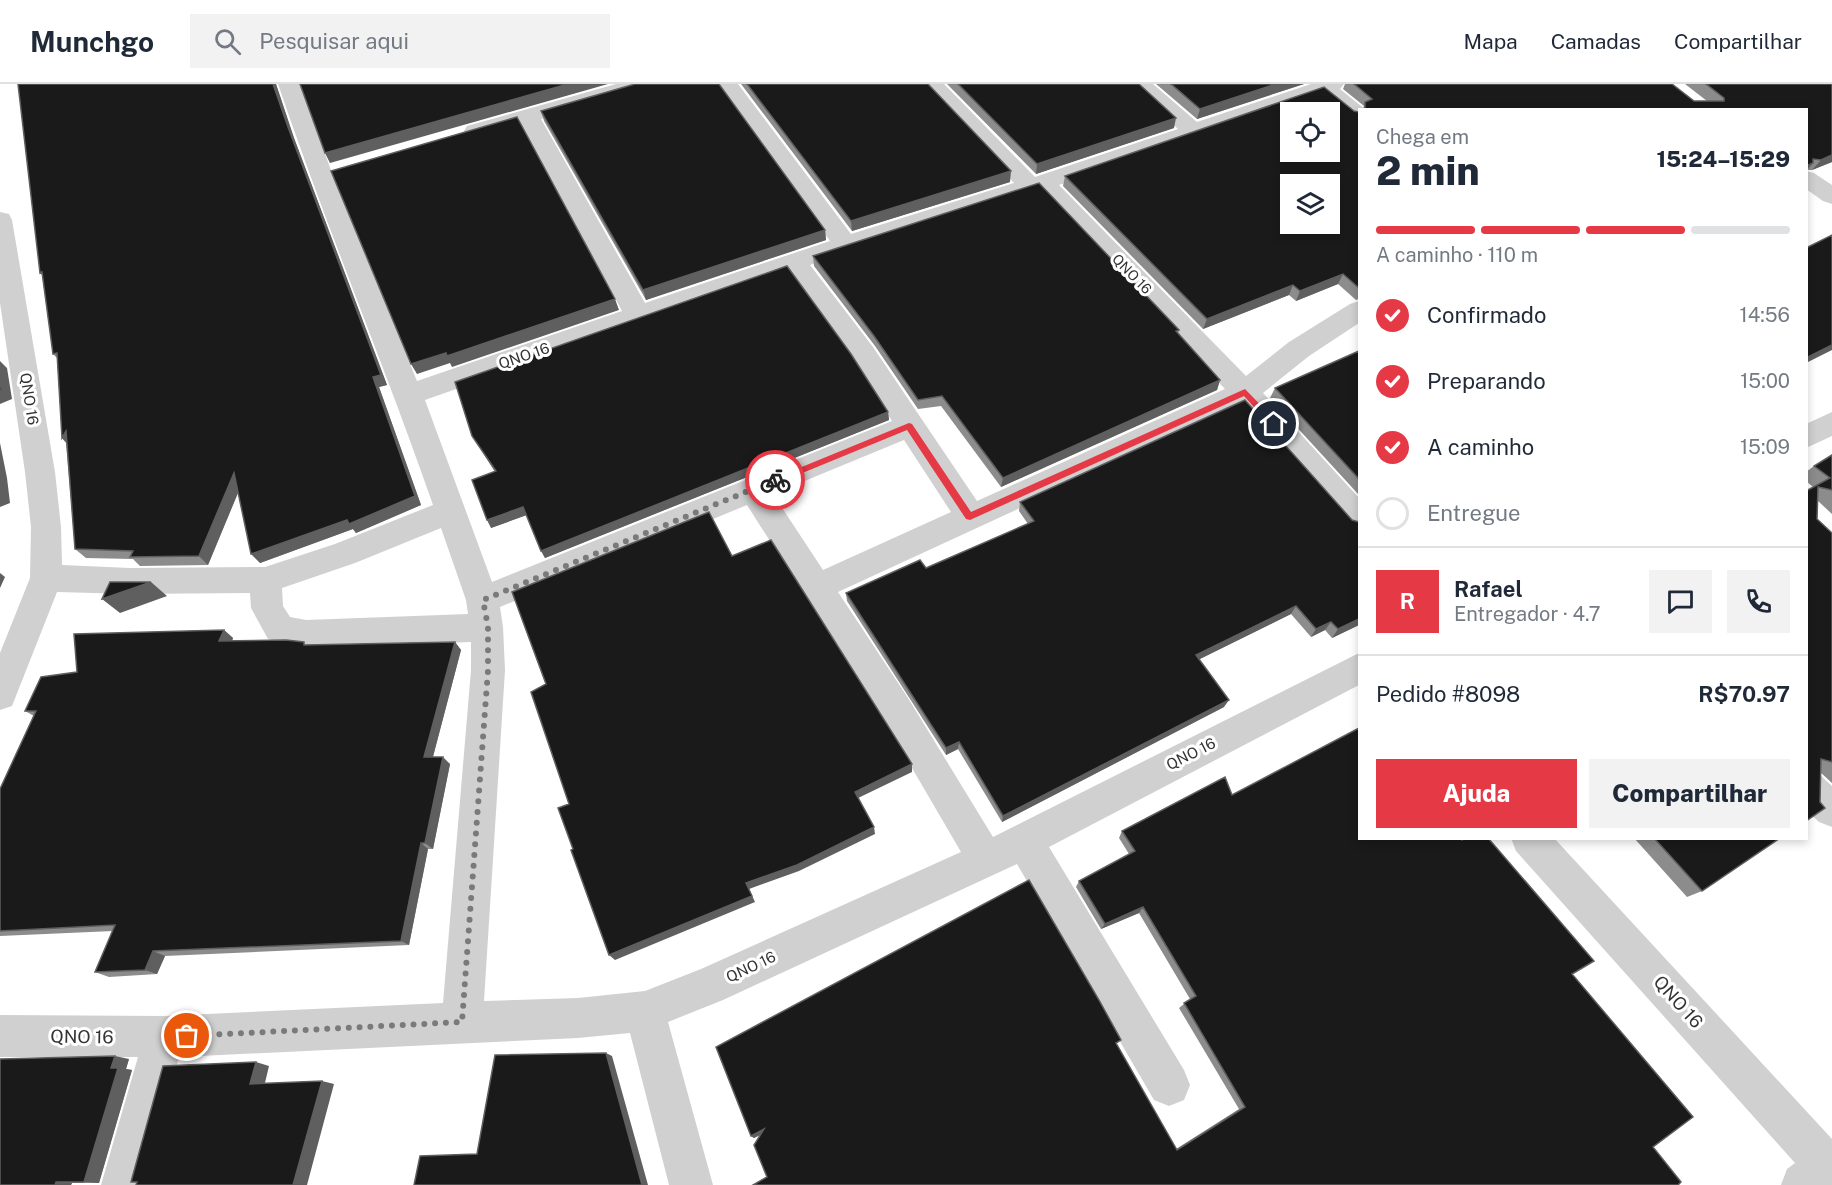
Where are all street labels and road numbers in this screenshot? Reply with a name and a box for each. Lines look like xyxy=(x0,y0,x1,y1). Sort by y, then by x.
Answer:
street label: QNO 16 xyxy=(1109,251,1155,297)
street label: QNO 16 xyxy=(496,339,551,372)
street label: QNO 16 xyxy=(17,372,42,426)
street label: QNO 16 xyxy=(1163,734,1218,773)
street label: QNO 16 xyxy=(723,948,778,985)
street label: QNO 16 xyxy=(1649,971,1707,1032)
street label: QNO 16 xyxy=(50,1025,114,1048)

